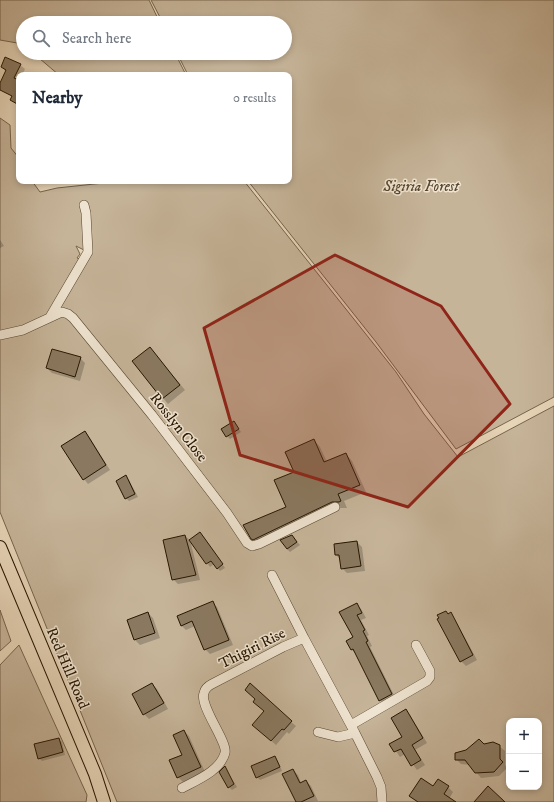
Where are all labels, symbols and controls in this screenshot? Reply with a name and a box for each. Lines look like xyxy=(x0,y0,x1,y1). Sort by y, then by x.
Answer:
search box xyxy=(16,16,292,60)
icon: search xyxy=(30,27,52,49)
text: Search here xyxy=(62,29,131,48)
text: Nearby xyxy=(32,87,82,109)
text: 0 results xyxy=(233,90,276,106)
park label: Sigiria Forest xyxy=(382,177,460,196)
street label: Rosslyn Close xyxy=(146,389,212,466)
street label: Thigiri Rise xyxy=(216,624,289,673)
street label: Red Hill Road xyxy=(42,625,93,712)
map controls xyxy=(506,718,542,790)
button: + xyxy=(506,718,542,754)
button: − xyxy=(506,754,542,790)

